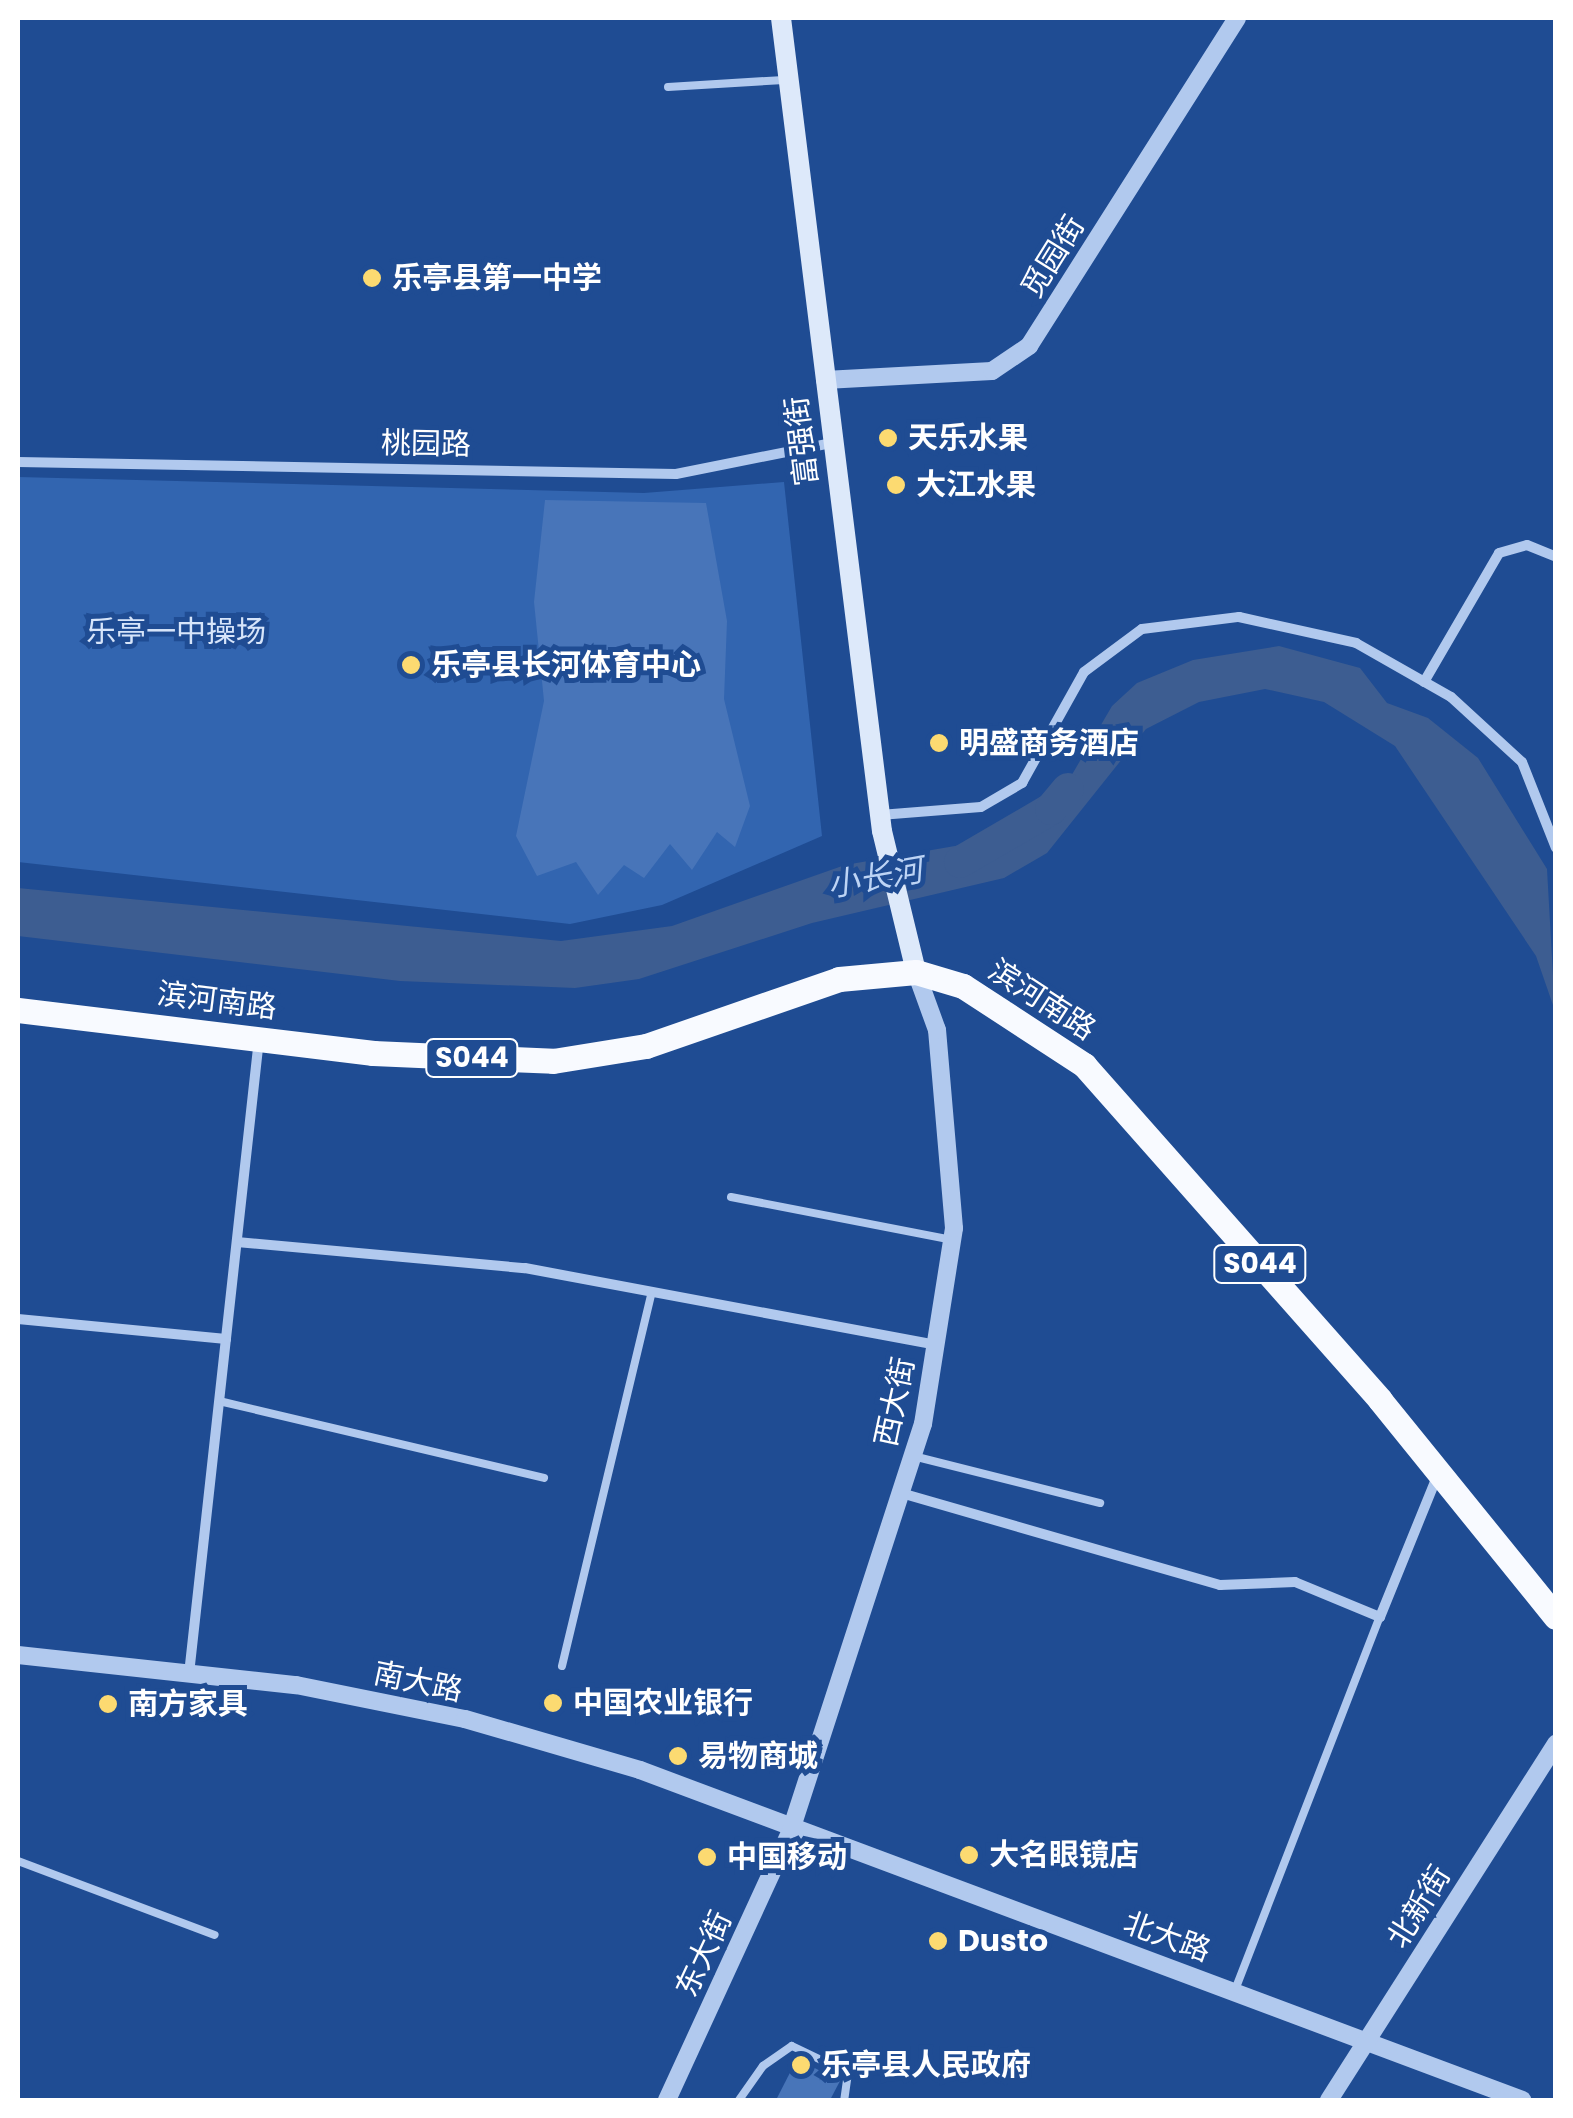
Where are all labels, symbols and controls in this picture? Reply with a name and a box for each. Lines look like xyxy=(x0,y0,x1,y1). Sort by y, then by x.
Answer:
street label: 觅园街 xyxy=(1014,209,1092,305)
place label: 乐亭县第一中学 xyxy=(392,260,602,296)
marker: 乐亭县第一中学 xyxy=(361,267,383,289)
street label: 富强街 xyxy=(779,394,825,488)
place label: 天乐水果 xyxy=(908,420,1028,456)
street label: 桃园路 xyxy=(381,425,471,463)
marker: 天乐水果 xyxy=(877,427,899,449)
place label: 大江水果 xyxy=(916,467,1036,503)
marker: 大江水果 xyxy=(885,474,907,496)
park label: 乐亭一中操场 xyxy=(86,614,266,650)
place label: 乐亭县长河体育中心 xyxy=(431,647,701,683)
marker: 乐亭县长河体育中心 xyxy=(400,654,422,676)
place label: 明盛商务酒店 xyxy=(959,725,1139,761)
marker: 明盛商务酒店 xyxy=(928,732,950,754)
water label: 小长河 xyxy=(824,851,926,905)
street label: 滨河南路 xyxy=(982,952,1102,1048)
street label: 滨河南路 xyxy=(155,976,279,1026)
road number: S044 xyxy=(424,1035,520,1081)
road number: S044 xyxy=(1212,1241,1308,1287)
street label: 西大街 xyxy=(868,1354,922,1450)
street label: 南大路 xyxy=(370,1655,466,1709)
place label: 中国农业银行 xyxy=(573,1685,753,1721)
place label: 南方家具 xyxy=(128,1686,248,1722)
marker: 中国农业银行 xyxy=(542,1692,564,1714)
marker: 南方家具 xyxy=(97,1693,119,1715)
place label: 易物商城 xyxy=(698,1738,818,1774)
marker: 易物商城 xyxy=(667,1745,689,1767)
place label: 大名眼镜店 xyxy=(989,1837,1139,1873)
place label: 中国移动 xyxy=(727,1839,847,1875)
marker: 大名眼镜店 xyxy=(958,1844,980,1866)
marker: 中国移动 xyxy=(696,1846,718,1868)
street label: 北新街 xyxy=(1380,1859,1458,1955)
street label: 北大路 xyxy=(1119,1905,1215,1969)
street label: 东大街 xyxy=(669,1906,739,2002)
place label: Dusto xyxy=(958,1923,1048,1959)
marker: Dusto xyxy=(927,1930,949,1952)
place label: 乐亭县人民政府 xyxy=(821,2047,1031,2083)
marker: 乐亭县人民政府 xyxy=(790,2054,812,2076)

